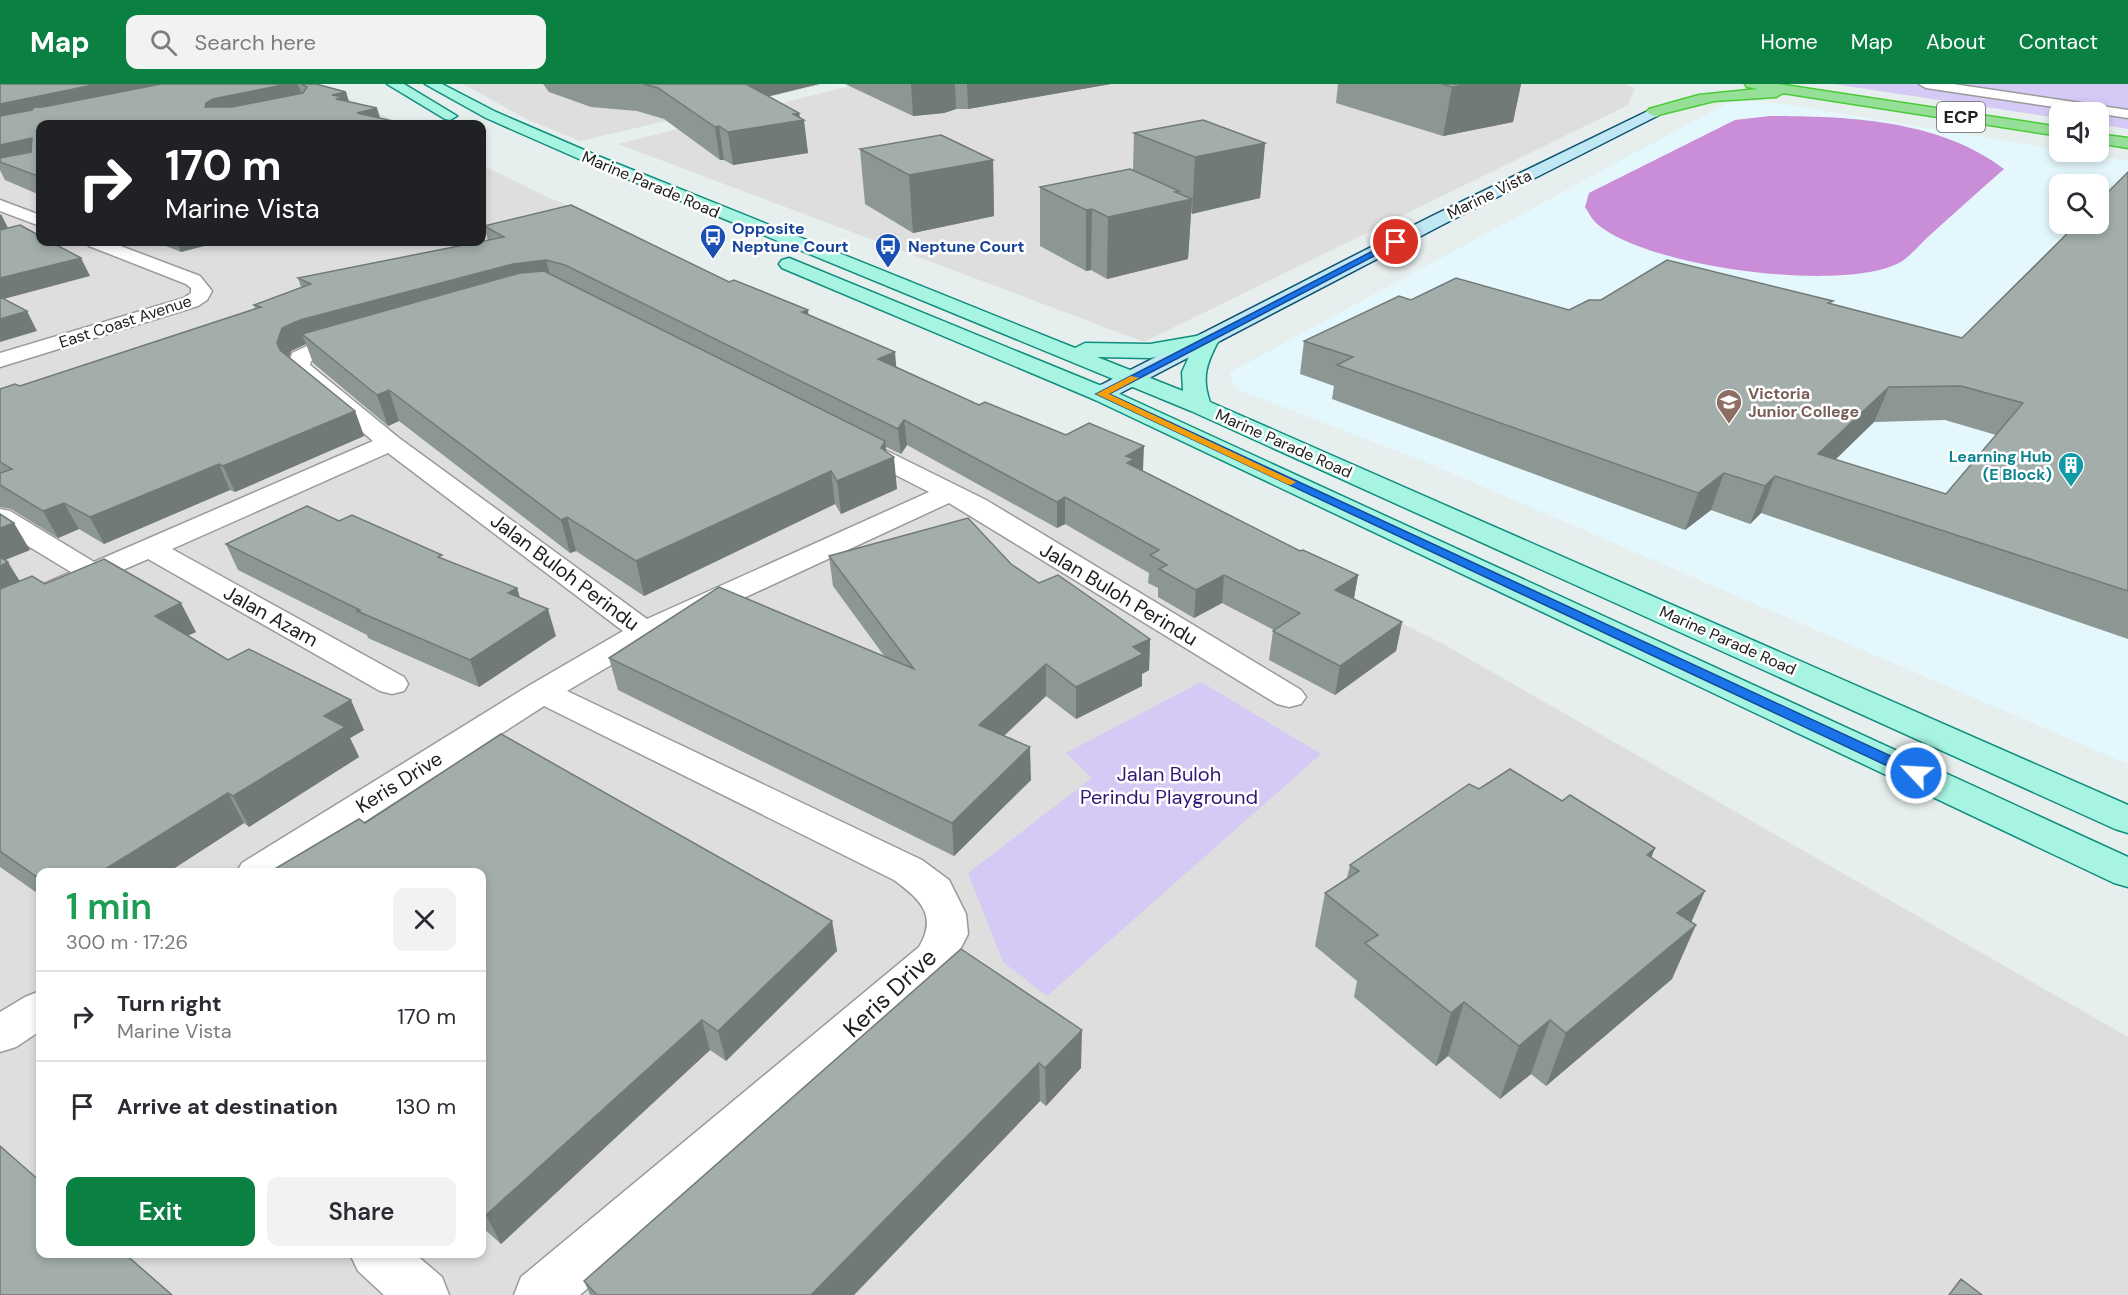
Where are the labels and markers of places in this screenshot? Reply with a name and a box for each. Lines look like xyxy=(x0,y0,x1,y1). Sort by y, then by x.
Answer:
pin xyxy=(1370,216,1421,267)
place label: Opposite Neptune Court xyxy=(732,218,848,257)
bus stop icon: Opposite Neptune Court xyxy=(698,222,728,260)
bus stop icon: Neptune Court xyxy=(873,231,903,269)
place label: Neptune Court xyxy=(908,236,1024,257)
place label: Victoria Junior College xyxy=(1748,383,1859,422)
school or university icon: Victoria Junior College xyxy=(1714,387,1744,425)
place label: Learning Hub (E Block) xyxy=(1949,446,2052,485)
building icon: Learning Hub (E Block) xyxy=(2056,450,2086,488)

